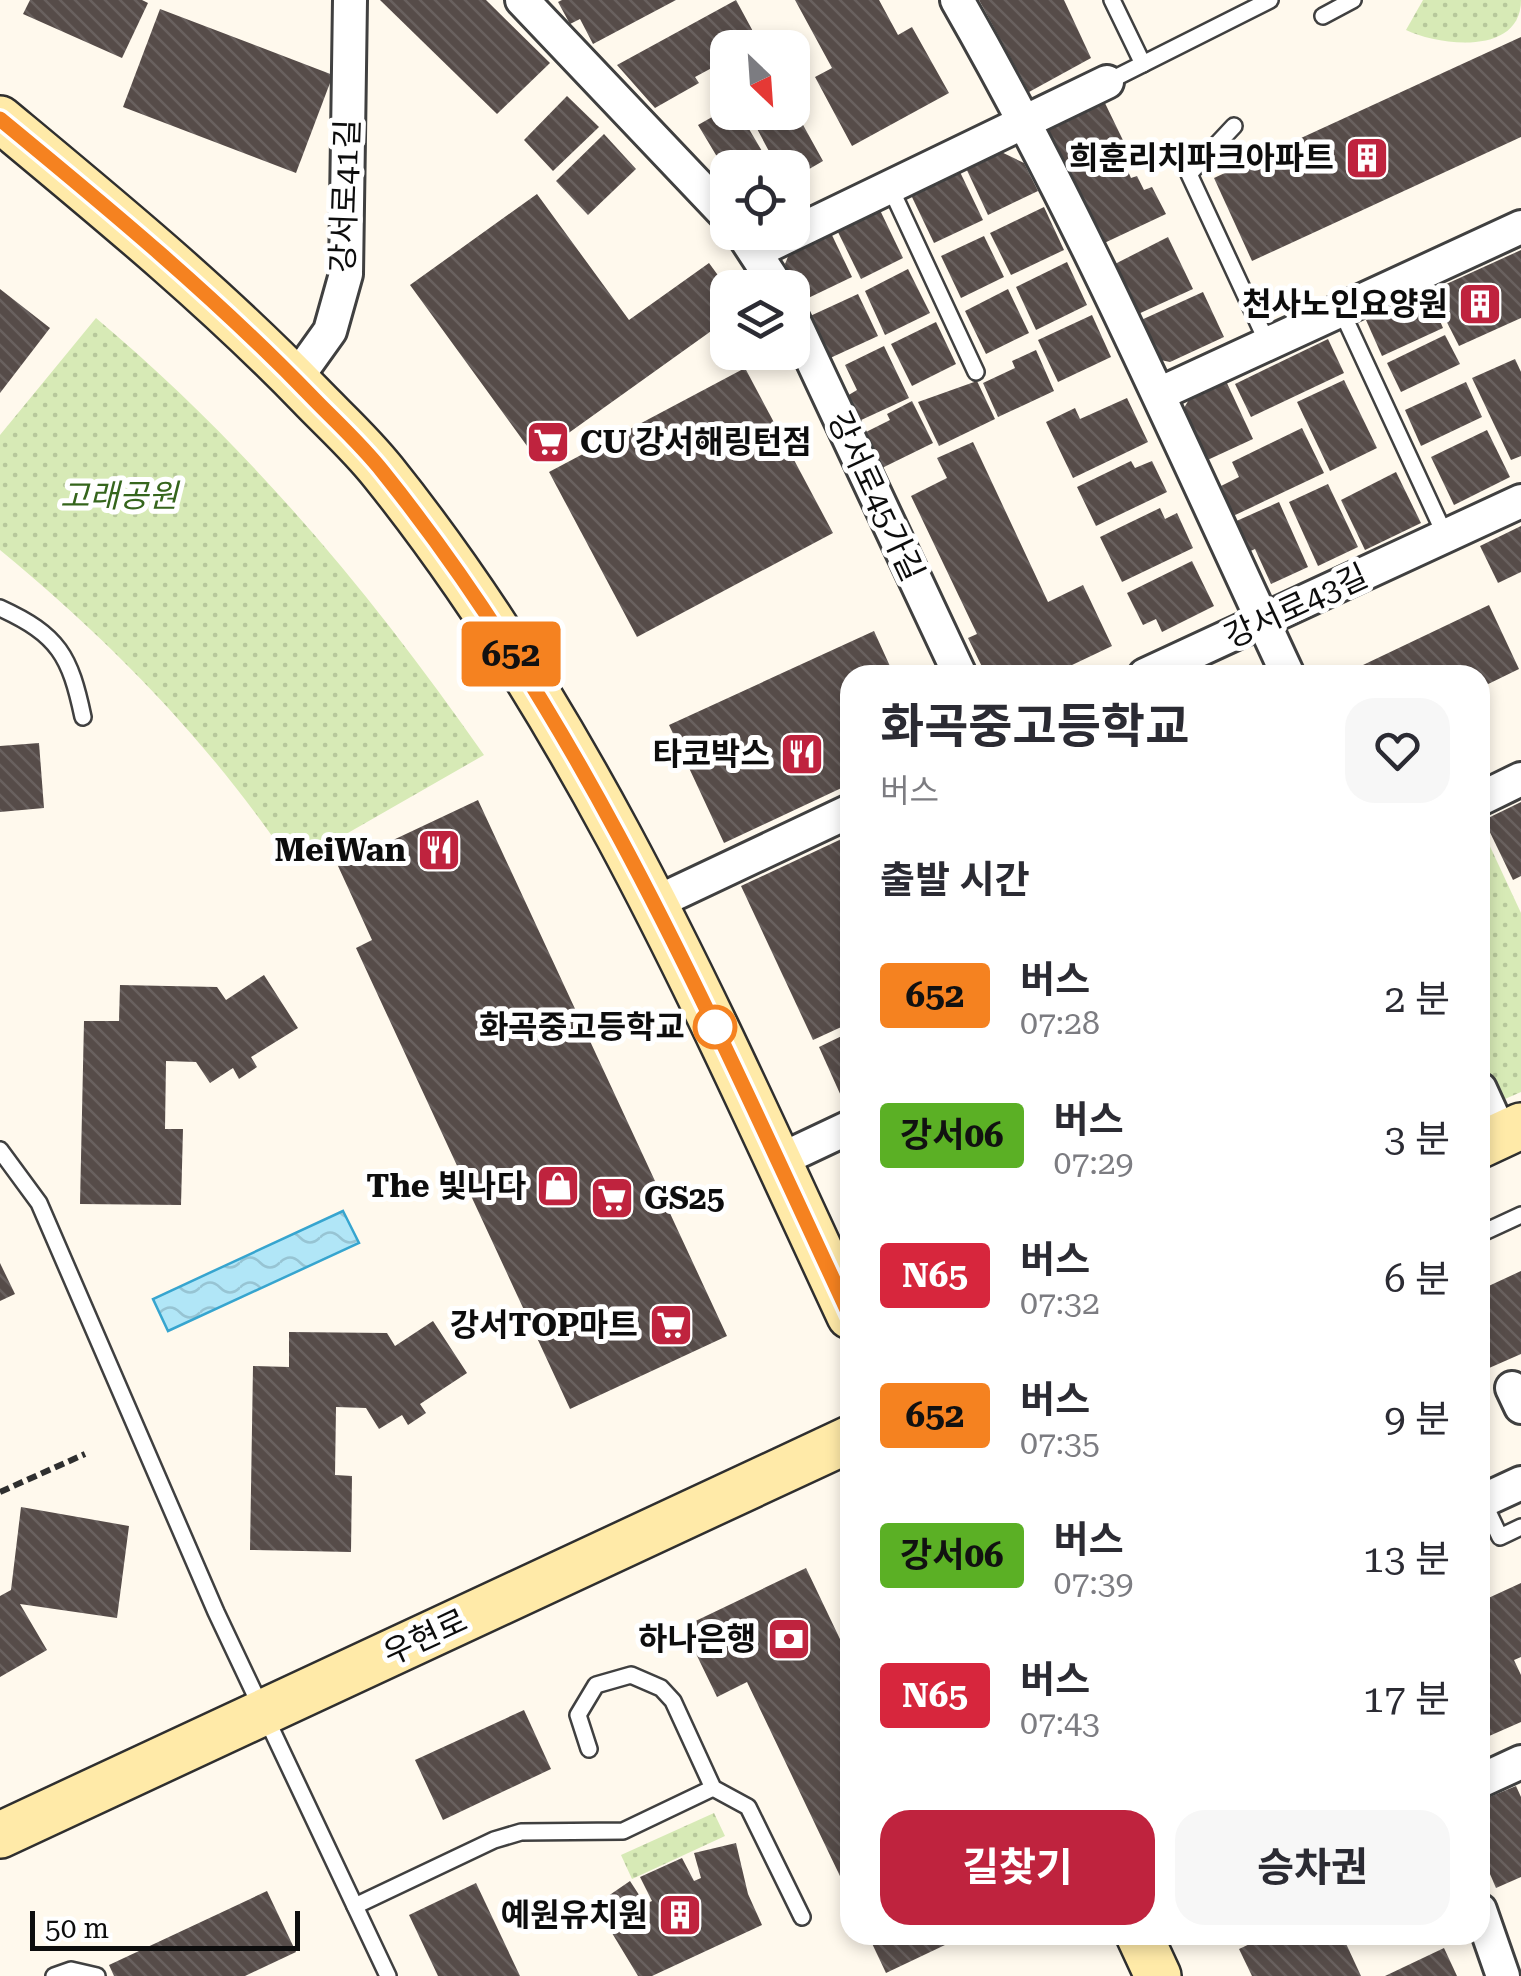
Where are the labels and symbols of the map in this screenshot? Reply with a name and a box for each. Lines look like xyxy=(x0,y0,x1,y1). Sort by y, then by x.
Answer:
north arrow xyxy=(710,30,810,130)
street label: 강서로41길 xyxy=(323,119,367,273)
building icon: 희훈리치파크아파트 xyxy=(1344,135,1390,181)
place label: 희훈리치파크아파트 xyxy=(1069,139,1334,177)
building icon: 천사노인요양원 xyxy=(1457,281,1503,327)
place label: 천사노인요양원 xyxy=(1242,285,1448,323)
street label: 강서로45가길 xyxy=(820,405,932,587)
supermarket icon: CU 강서해링턴점 xyxy=(525,419,571,465)
place label: CU 강서해링턴점 xyxy=(580,423,812,461)
park label: 고래공원 xyxy=(60,477,180,515)
street label: 강서로43길 xyxy=(1218,556,1374,656)
line badge: 652 xyxy=(454,622,568,686)
restaurant icon: 타코박스 xyxy=(779,731,825,777)
place label: 타코박스 xyxy=(652,735,770,773)
restaurant icon: MeiWan xyxy=(416,827,462,873)
place label: MeiWan xyxy=(274,831,406,869)
marker: 화곡중고등학교 xyxy=(694,1006,736,1048)
place label: 화곡중고등학교 xyxy=(479,1008,685,1046)
shop icon: The 빛나다 xyxy=(535,1163,581,1209)
place label: The 빛나다 xyxy=(366,1167,527,1205)
supermarket icon: GS25 xyxy=(589,1175,635,1221)
place label: GS25 xyxy=(644,1179,725,1217)
supermarket icon: 강서TOP마트 xyxy=(648,1302,694,1348)
place label: 강서TOP마트 xyxy=(450,1306,638,1344)
street label: 우현로 xyxy=(377,1601,473,1673)
bank icon: 하나은행 xyxy=(766,1616,812,1662)
place label: 하나은행 xyxy=(638,1620,756,1658)
building icon: 예원유치원 xyxy=(657,1892,703,1938)
place label: 예원유치원 xyxy=(501,1896,648,1934)
scale bar xyxy=(30,1906,300,1950)

